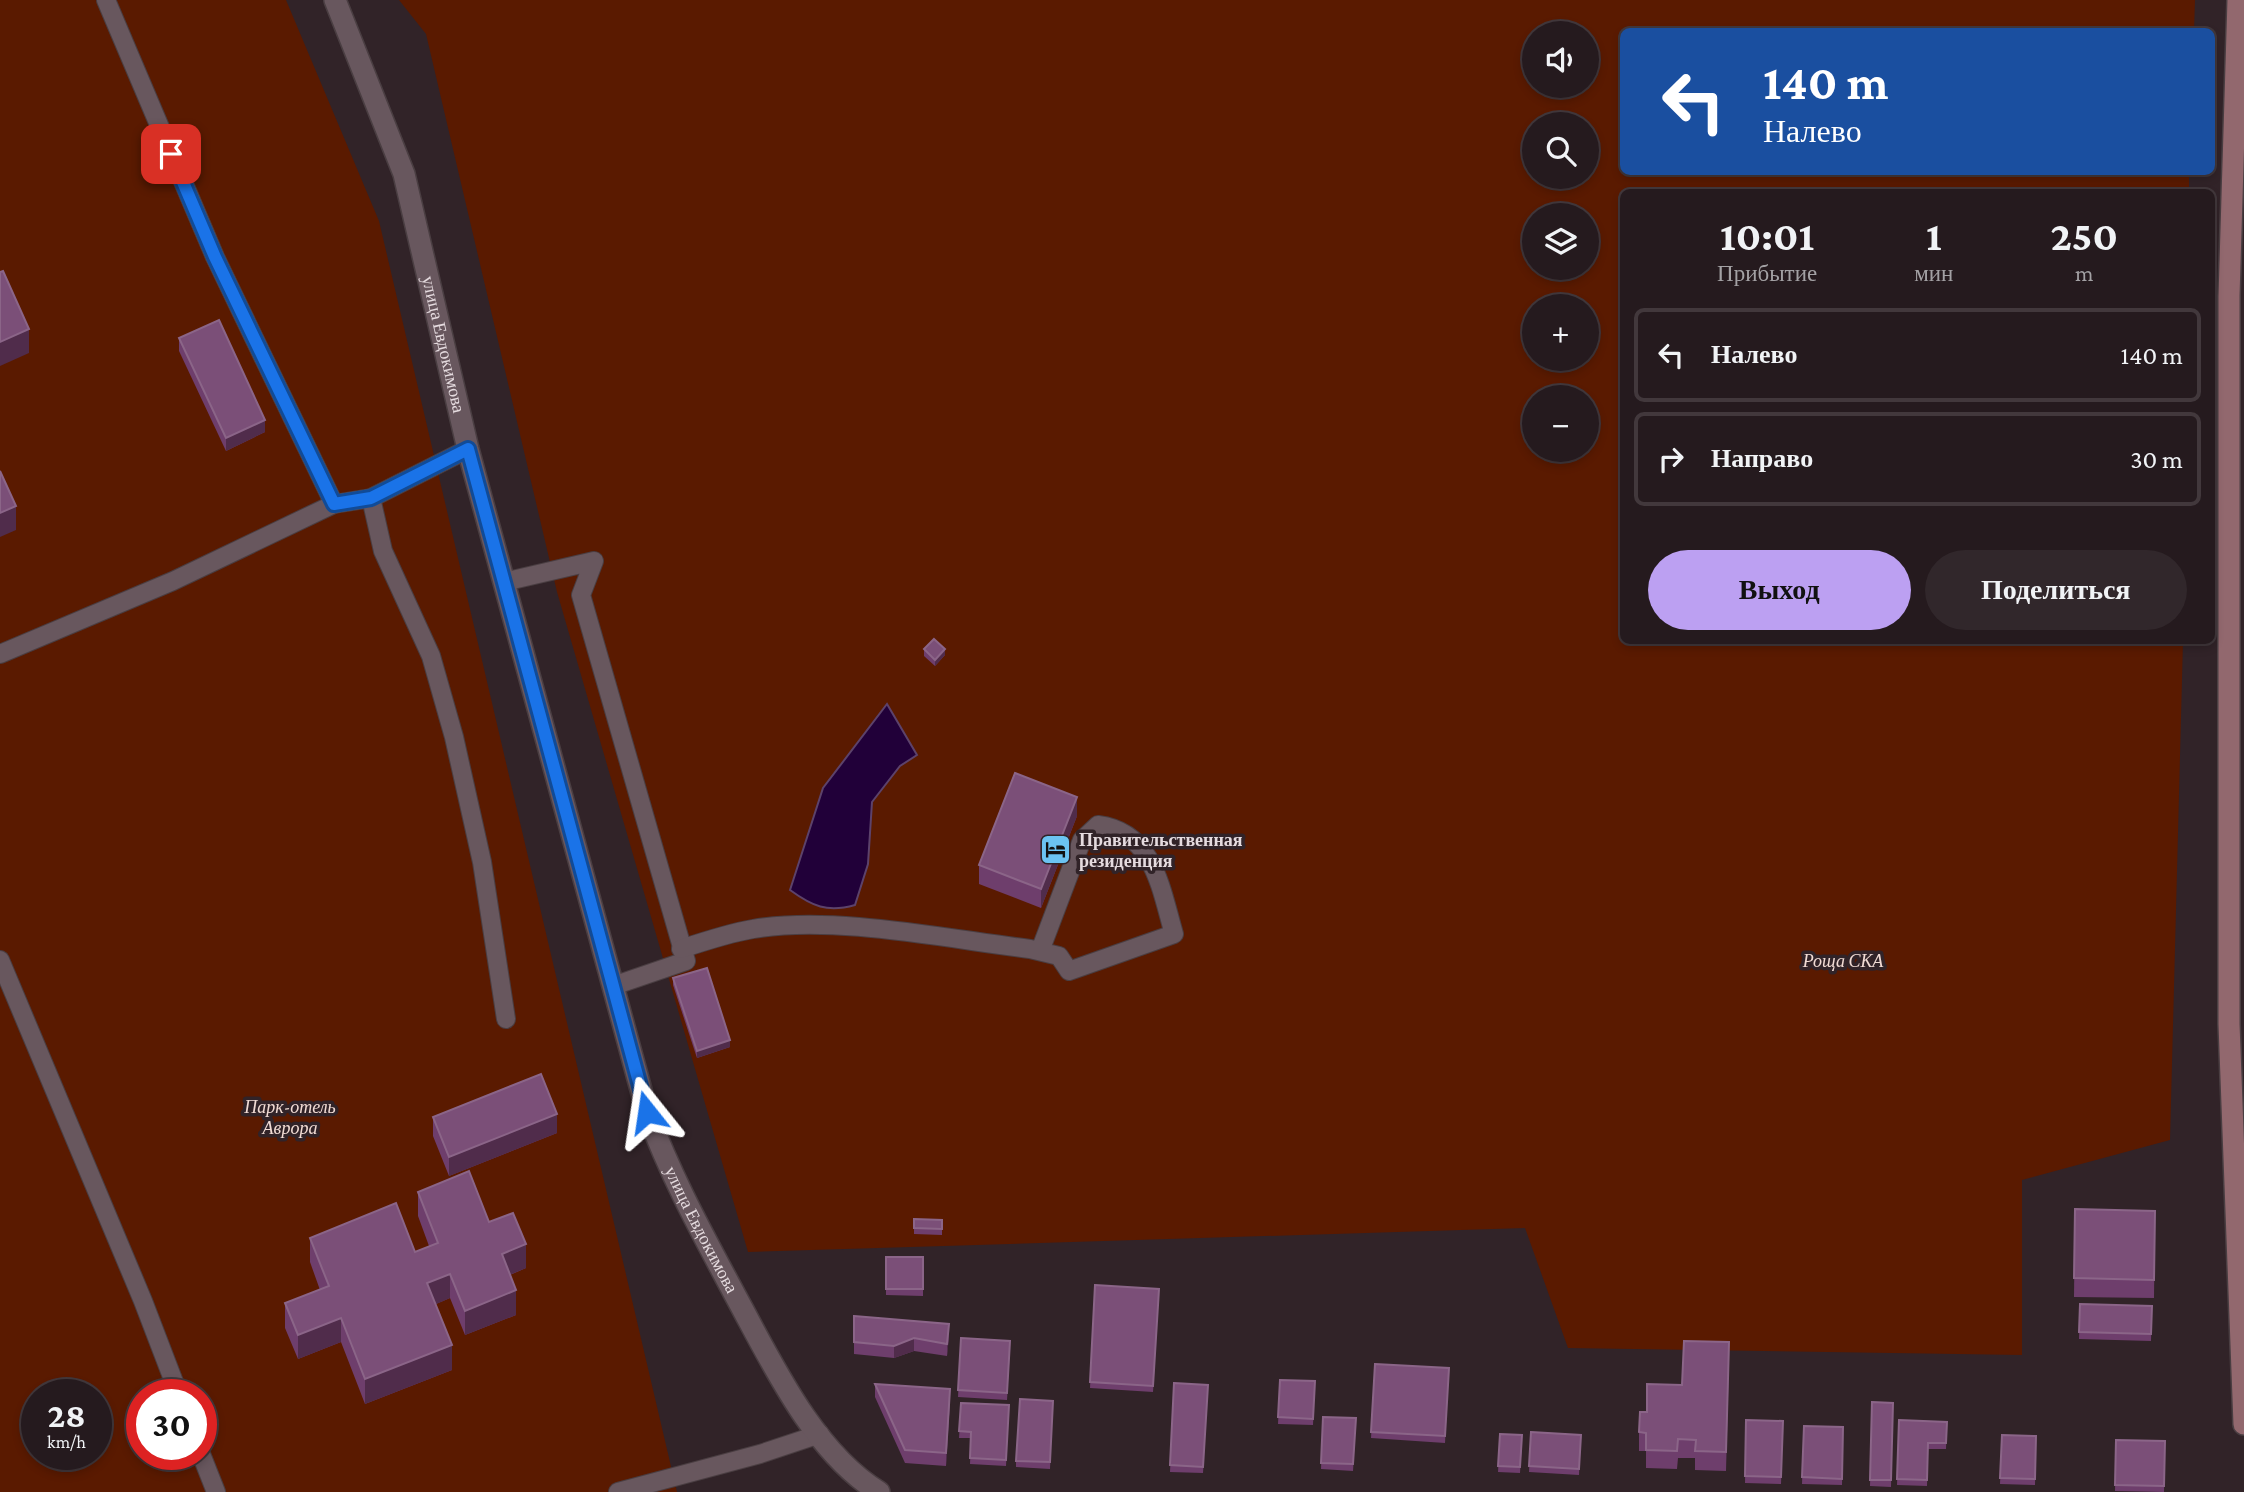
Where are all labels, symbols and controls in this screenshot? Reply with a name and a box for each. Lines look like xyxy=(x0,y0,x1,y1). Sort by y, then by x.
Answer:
map controls xyxy=(1522,21,1599,462)
button: sound xyxy=(1522,21,1599,98)
text: 140 m xyxy=(1763,55,1888,110)
icon: left xyxy=(1648,56,1739,147)
button: search xyxy=(1522,112,1599,189)
text: Налево xyxy=(1763,113,1862,149)
pin xyxy=(141,124,201,184)
icon: arrive xyxy=(152,135,190,173)
button: layers xyxy=(1522,203,1599,280)
text: 10:01 xyxy=(1720,212,1814,259)
text: 1 xyxy=(1926,212,1942,259)
text: 250 xyxy=(2050,212,2118,259)
text: Прибытие xyxy=(1717,260,1817,286)
text: мин xyxy=(1914,260,1953,286)
text: m xyxy=(2075,260,2093,286)
street label: улица Евдокимова xyxy=(418,274,469,415)
button: + xyxy=(1522,294,1599,371)
icon: left xyxy=(1652,336,1690,374)
text: Налево xyxy=(1711,340,1797,369)
text: 140 m xyxy=(2121,341,2183,370)
button: − xyxy=(1522,385,1599,462)
icon: right xyxy=(1652,440,1690,478)
text: Направо xyxy=(1711,444,1813,473)
text: 30 m xyxy=(2130,445,2183,474)
button: Выход xyxy=(1648,550,1911,630)
button: Поделиться xyxy=(1925,550,2187,630)
place label: Правительственная резиденция xyxy=(1079,830,1243,871)
hotel icon: Правительственная резиденция xyxy=(1039,833,1073,867)
park label: Роща СКА xyxy=(1802,951,1884,971)
position arrow xyxy=(610,1075,684,1149)
park label: Парк-отель Аврора xyxy=(243,1097,336,1138)
street label: улица Евдокимова xyxy=(661,1163,742,1297)
speed limit sign: 30 xyxy=(126,1379,217,1470)
text: 28 xyxy=(47,1396,86,1435)
text: km/h xyxy=(47,1432,86,1452)

